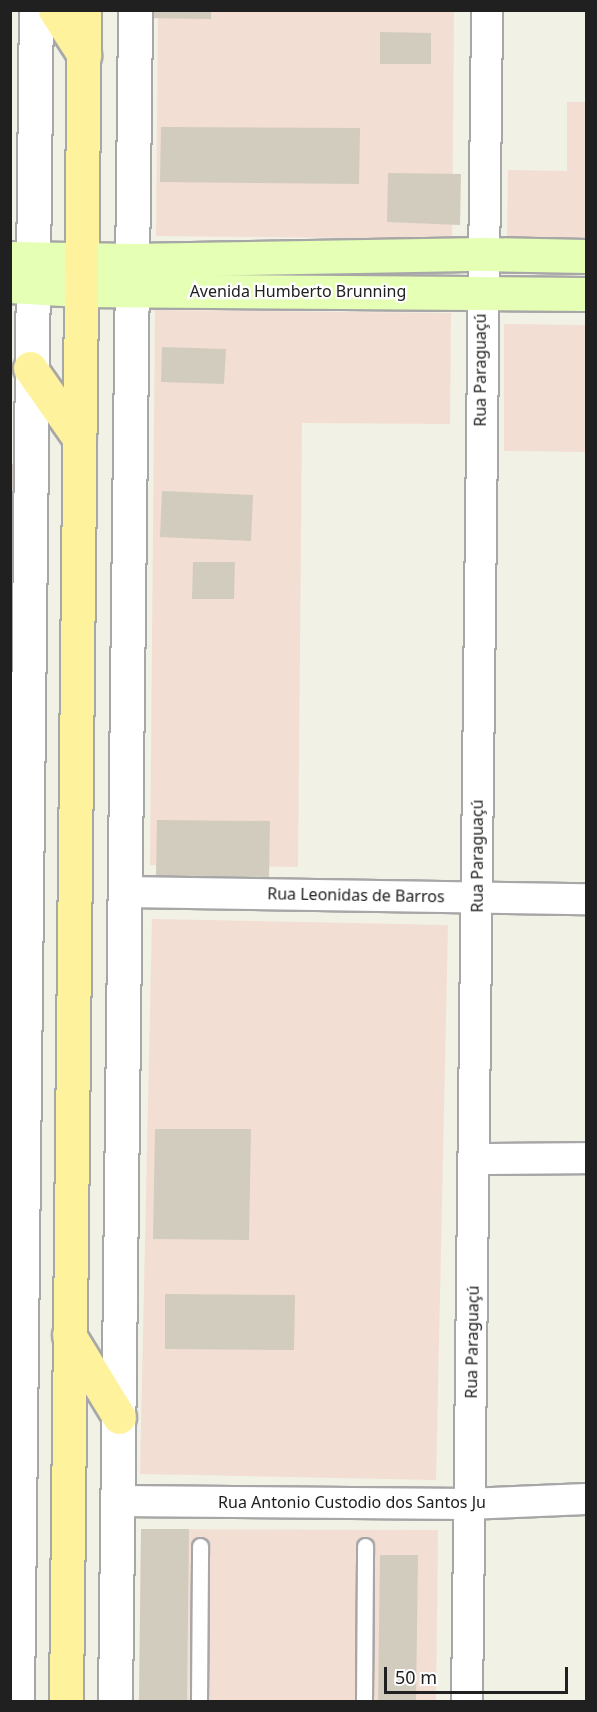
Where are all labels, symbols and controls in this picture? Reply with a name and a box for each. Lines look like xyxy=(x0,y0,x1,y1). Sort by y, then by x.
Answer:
street label: Avenida Humberto Brunning xyxy=(190,281,406,301)
street label: Rua Paraguaçú xyxy=(470,313,490,427)
street label: Rua Paraguaçú xyxy=(467,799,487,913)
street label: Rua Leonidas de Barros xyxy=(267,884,445,906)
street label: Rua Paraguaçú xyxy=(461,1285,483,1399)
street label: Rua Antonio Custodio dos Santos Ju xyxy=(218,1492,486,1512)
scale bar xyxy=(387,1655,572,1693)
text: 50 m xyxy=(395,1665,437,1689)

